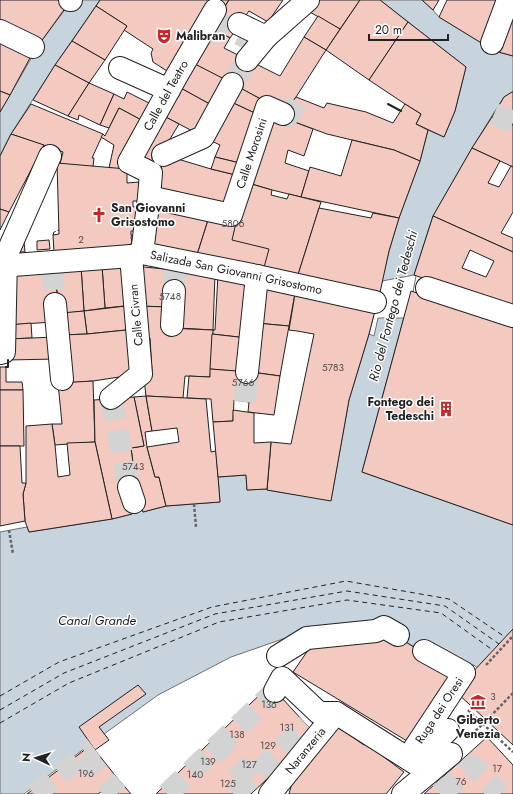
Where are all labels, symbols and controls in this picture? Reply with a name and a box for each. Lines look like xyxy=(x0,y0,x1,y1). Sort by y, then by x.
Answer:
scale bar xyxy=(369,16,448,42)
text: 20 m xyxy=(375,21,402,39)
theatre icon: Malibran xyxy=(155,27,173,45)
place label: Malibran xyxy=(176,27,226,45)
street label: Calle del Teatro xyxy=(139,57,193,134)
street label: Calle Morosini xyxy=(231,116,272,191)
place label: San Giovanni Grisostomo xyxy=(111,199,185,231)
church icon: San Giovanni Grisostomo xyxy=(90,206,108,224)
house number: 5806 xyxy=(222,216,245,231)
water label: Rio del Fontego dei Tedeschi xyxy=(364,228,422,383)
house number: 2 xyxy=(78,232,84,247)
street label: Salizada San Giovanni Grisostomo xyxy=(149,246,324,299)
street label: Calle Civran xyxy=(124,283,148,347)
house number: 5748 xyxy=(159,289,181,304)
house number: 5783 xyxy=(322,360,344,375)
house number: 5766 xyxy=(232,375,254,390)
place label: Fontego dei Tedeschi xyxy=(367,393,434,425)
building icon: Fontego dei Tedeschi xyxy=(437,400,455,418)
house number: 5743 xyxy=(122,459,145,474)
water label: Canal Grande xyxy=(58,611,137,630)
street label: Ruga dei Oresi xyxy=(411,673,468,747)
house number: 3 xyxy=(490,689,496,704)
museum icon: Giberto Venezia xyxy=(469,693,487,711)
house number: 136 xyxy=(261,697,277,712)
place label: Giberto Venezia xyxy=(455,711,500,743)
house number: 131 xyxy=(280,720,294,735)
street label: Naranzeria xyxy=(281,723,330,778)
house number: 138 xyxy=(229,727,245,742)
north arrow xyxy=(16,738,56,778)
house number: 129 xyxy=(260,738,276,753)
text: N xyxy=(18,752,34,762)
house number: 139 xyxy=(200,754,216,769)
house number: 127 xyxy=(241,757,257,772)
house number: 17 xyxy=(492,761,503,776)
house number: 196 xyxy=(78,766,94,781)
house number: 140 xyxy=(187,767,203,782)
house number: 76 xyxy=(455,774,467,789)
house number: 125 xyxy=(220,776,236,791)

